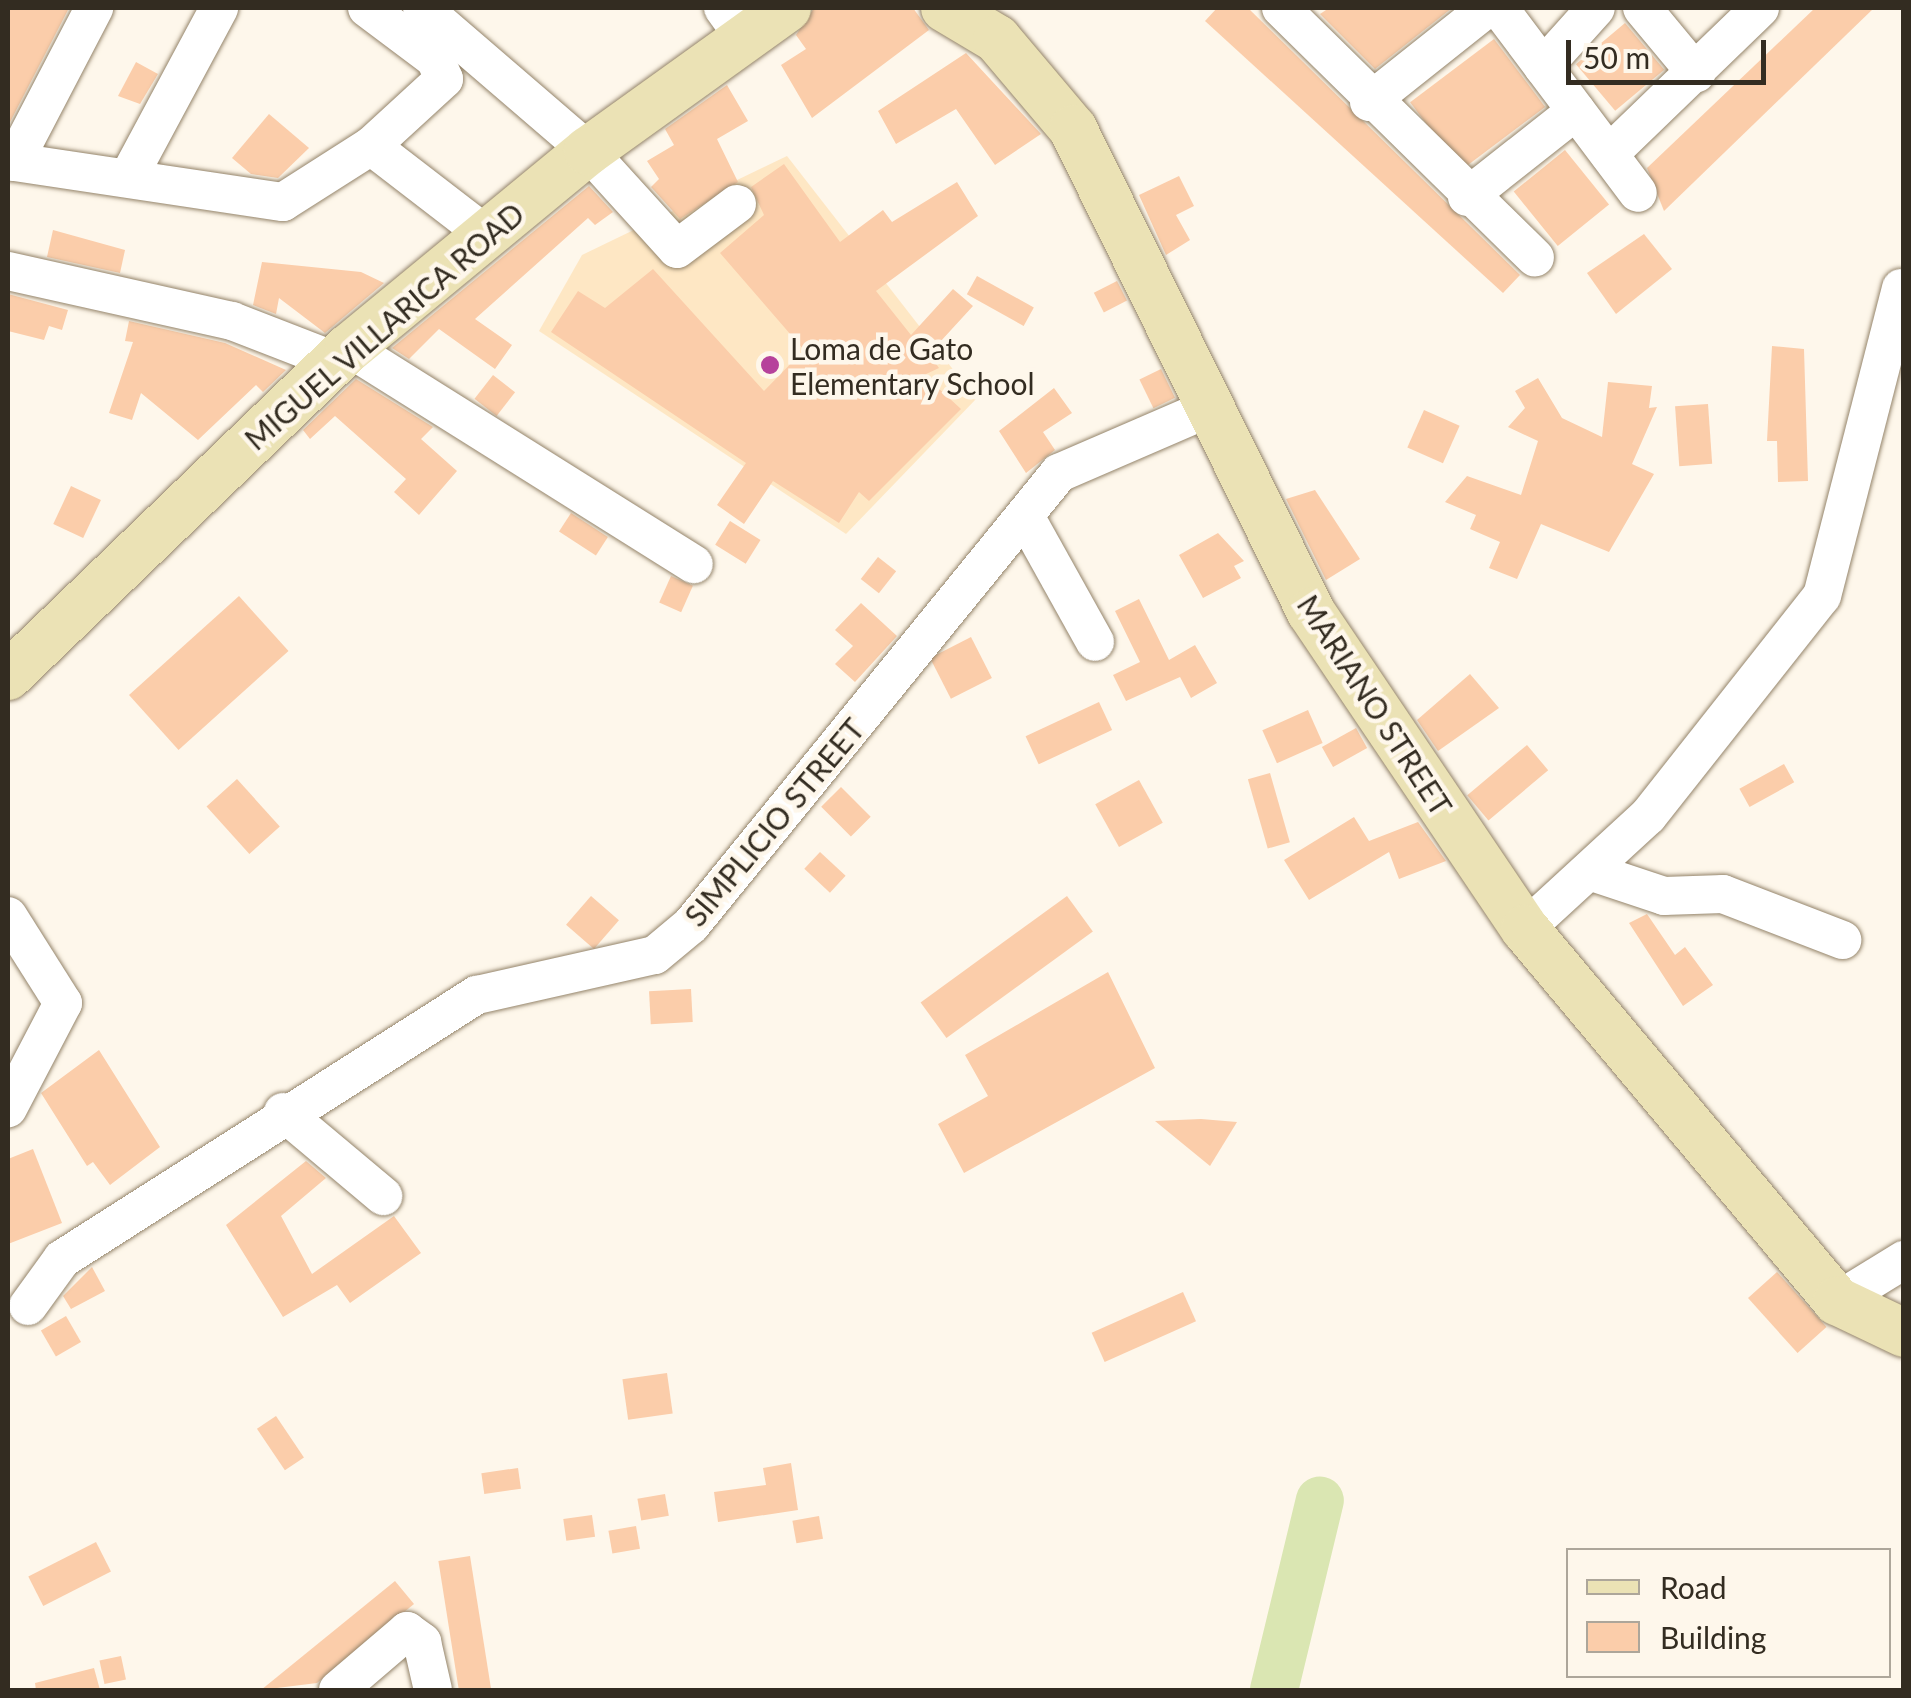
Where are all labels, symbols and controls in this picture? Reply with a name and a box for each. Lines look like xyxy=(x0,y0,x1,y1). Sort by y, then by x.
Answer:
scale bar xyxy=(1571,20,1771,82)
text: 50 m xyxy=(1583,39,1650,75)
street label: MIGUEL VILLARICA ROAD xyxy=(236,194,532,458)
place label: Loma de Gato Elementary School xyxy=(790,330,1035,400)
marker: Loma de Gato Elementary School xyxy=(759,354,781,376)
street label: MARIANO STREET xyxy=(1290,588,1460,822)
street label: SIMPLICIO STREET xyxy=(677,711,871,933)
legend xyxy=(1566,1548,1891,1678)
text: Road xyxy=(1660,1569,1727,1605)
text: Building xyxy=(1660,1619,1766,1655)

